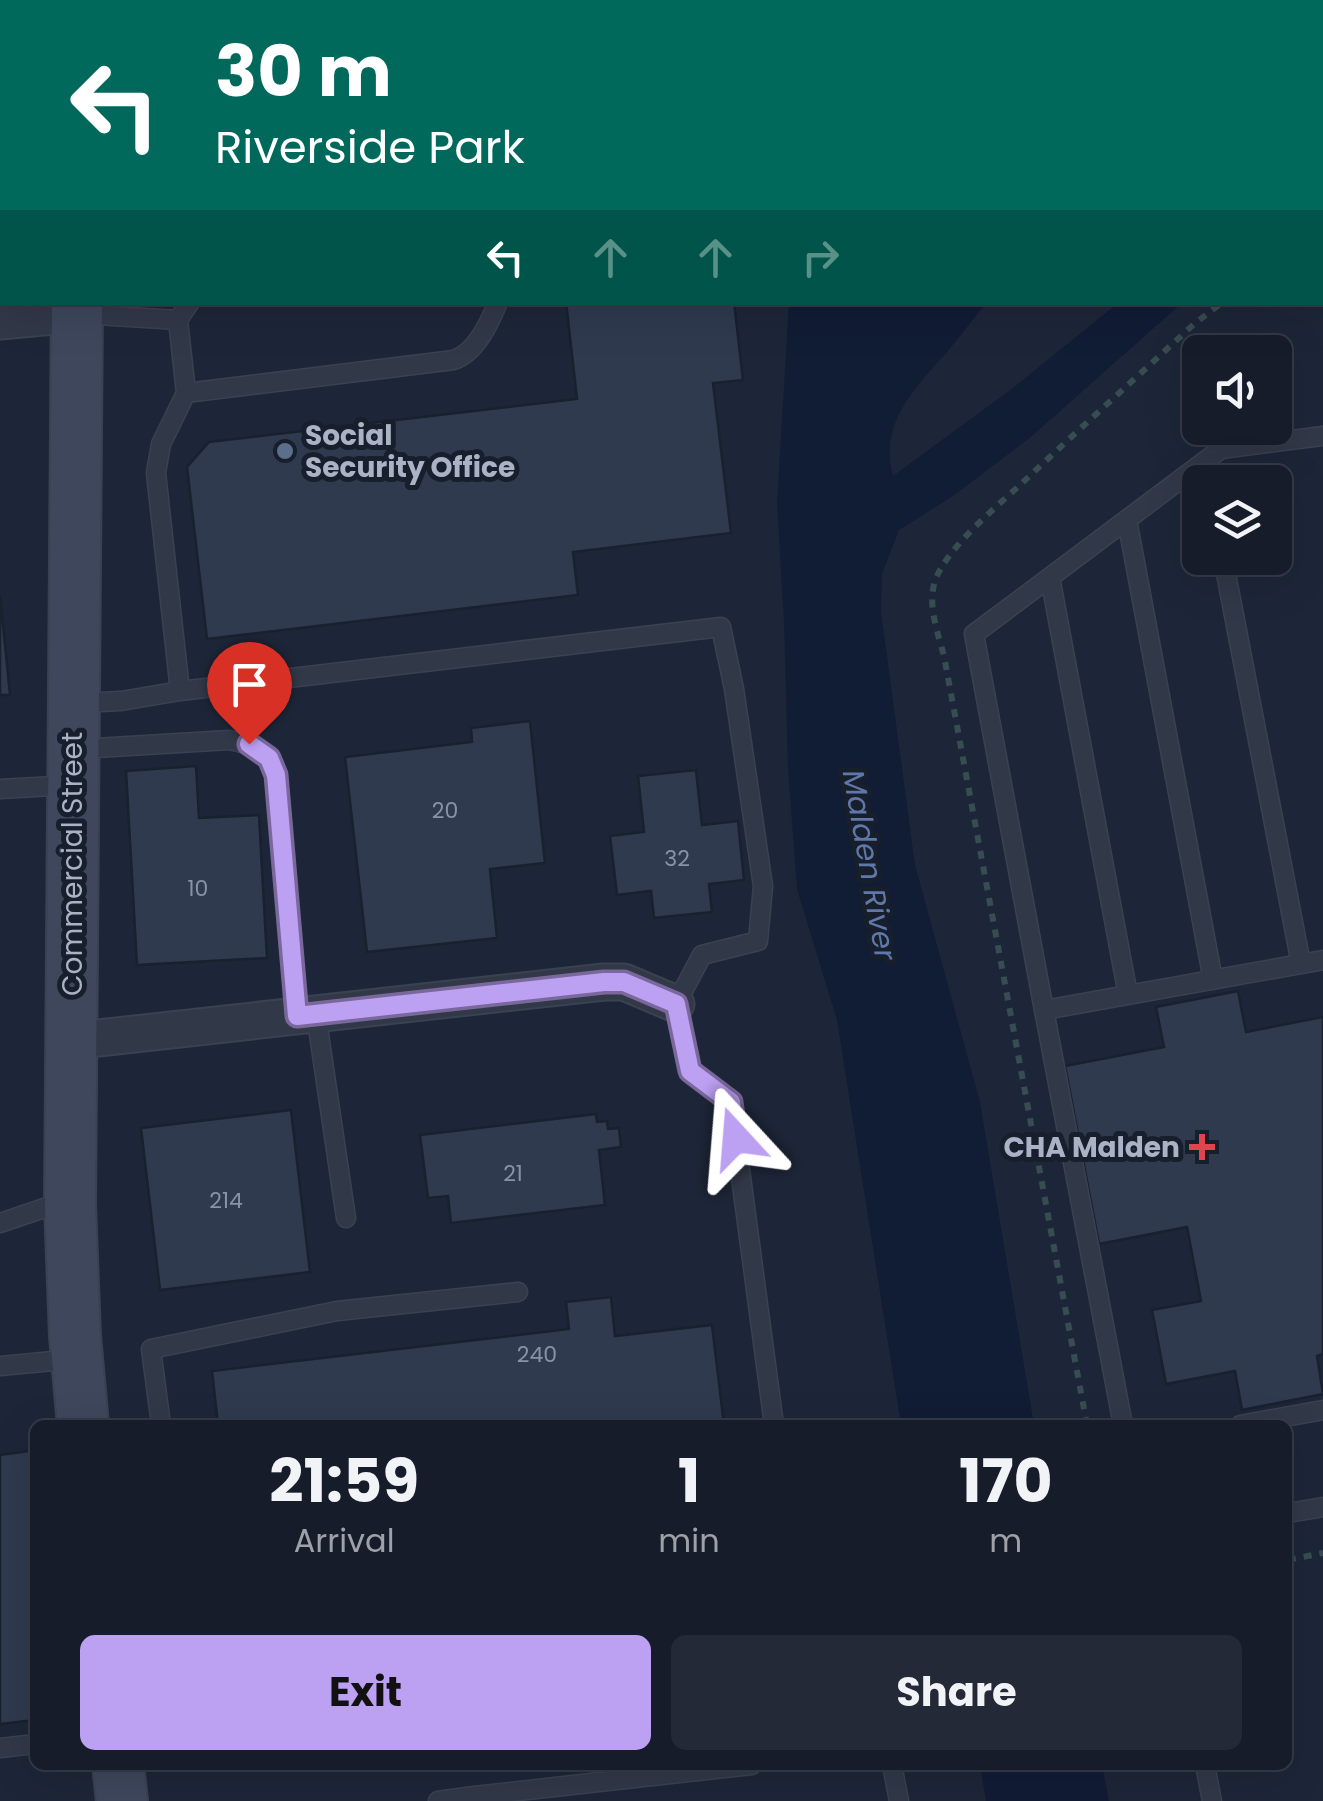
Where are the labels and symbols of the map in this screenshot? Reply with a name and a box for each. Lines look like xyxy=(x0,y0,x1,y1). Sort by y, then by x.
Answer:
place label: Social Security Office xyxy=(305,416,515,487)
marker: Social Security Office xyxy=(274,440,296,462)
pin xyxy=(207,642,292,745)
street label: Commercial Street xyxy=(53,732,92,996)
water label: Malden River xyxy=(832,766,908,964)
house number: 20 xyxy=(432,795,458,826)
house number: 32 xyxy=(664,843,690,874)
house number: 10 xyxy=(188,873,208,904)
position arrow xyxy=(684,1086,788,1190)
place label: CHA Malden xyxy=(1004,1128,1180,1167)
marker: CHA Malden xyxy=(1189,1134,1215,1160)
house number: 21 xyxy=(503,1158,523,1189)
house number: 214 xyxy=(209,1185,243,1216)
house number: 240 xyxy=(517,1339,557,1370)

